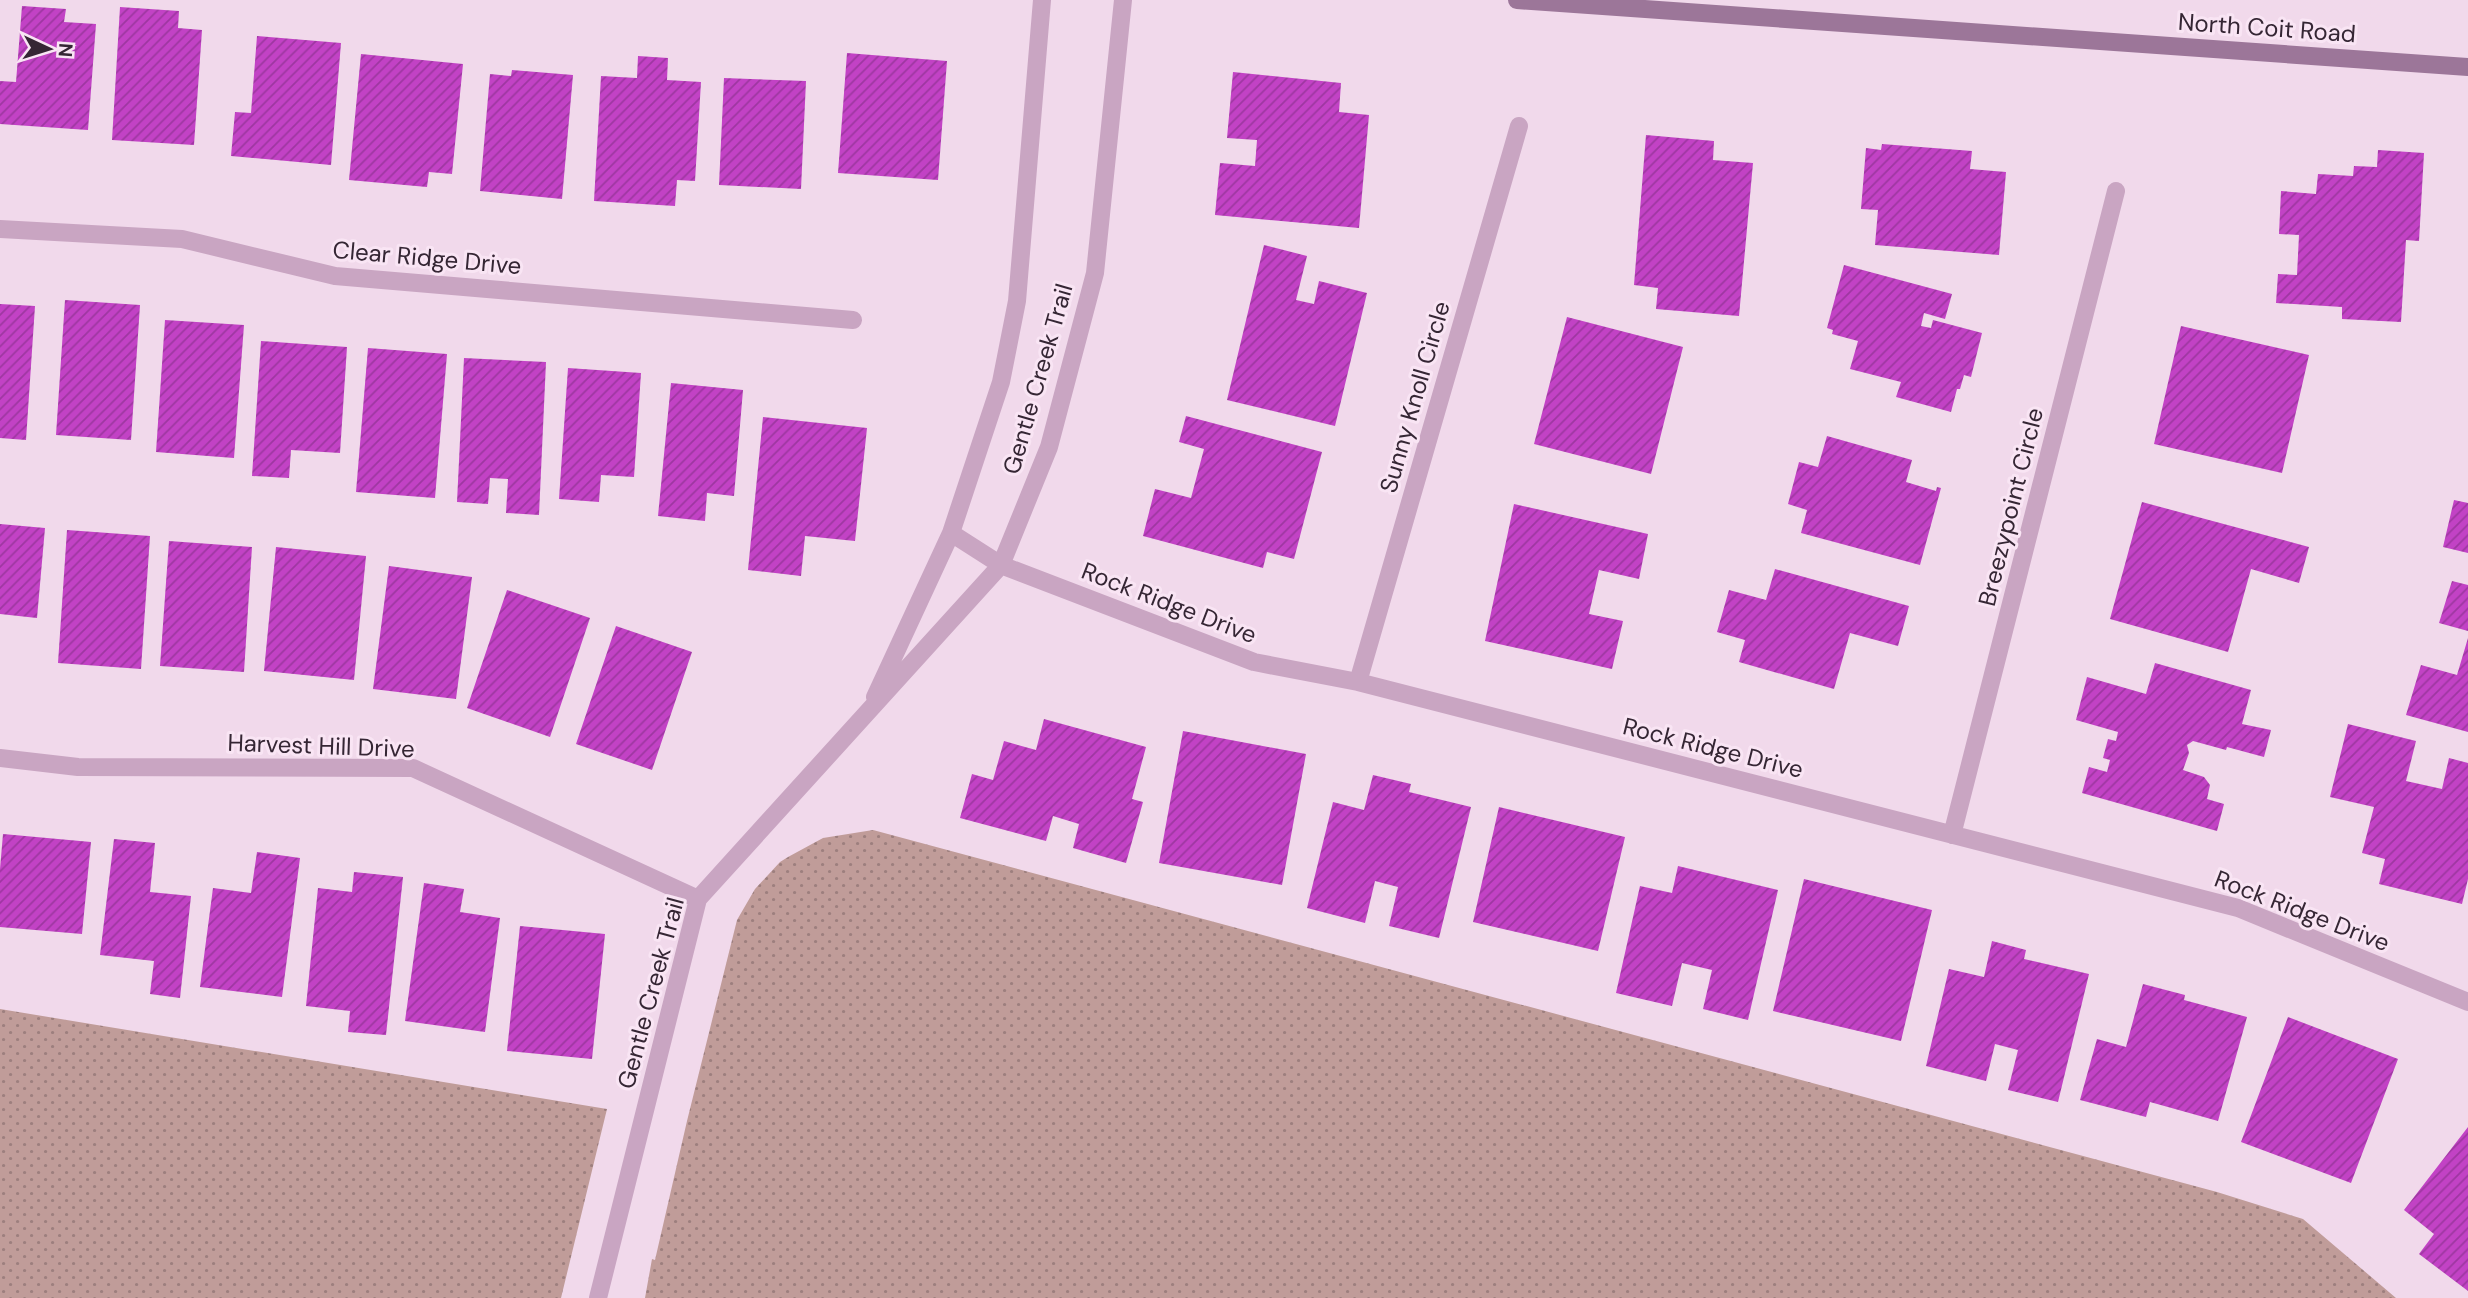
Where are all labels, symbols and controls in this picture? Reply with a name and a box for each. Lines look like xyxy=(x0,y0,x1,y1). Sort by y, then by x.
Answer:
street label: North Coit Road xyxy=(2177,6,2357,49)
north arrow xyxy=(14,14,84,84)
text: N xyxy=(53,42,78,58)
street label: Clear Ridge Drive xyxy=(331,234,523,281)
street label: Gentle Creek Trail xyxy=(995,280,1080,478)
street label: Sunny Knoll Circle xyxy=(1372,298,1457,496)
street label: Breezypoint Circle xyxy=(1971,405,2050,609)
street label: Rock Ridge Drive xyxy=(1077,555,1261,650)
street label: Rock Ridge Drive xyxy=(1620,710,1807,785)
street label: Harvest Hill Drive xyxy=(227,727,415,764)
street label: Rock Ridge Drive xyxy=(2210,863,2394,958)
street label: Gentle Creek Trail xyxy=(610,894,691,1092)

